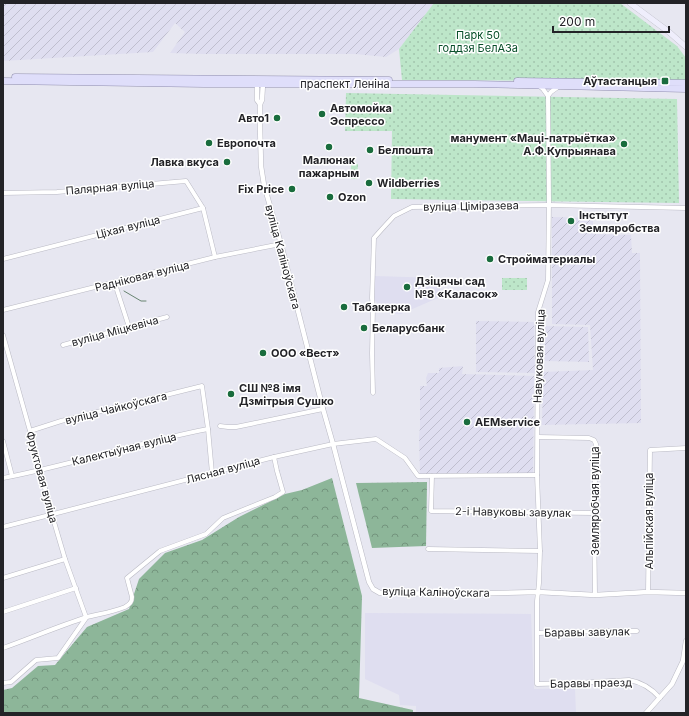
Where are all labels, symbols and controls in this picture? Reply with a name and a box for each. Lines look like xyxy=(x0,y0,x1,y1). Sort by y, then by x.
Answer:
scale bar xyxy=(553,8,669,34)
text: 200 m xyxy=(559,14,595,29)
park label: Парк 50 годдзя БелАЗа xyxy=(438,28,518,55)
place label: Аўтастанцыя xyxy=(583,74,657,88)
marker: Аўтастанцыя xyxy=(660,76,670,86)
street label: праспект Леніна xyxy=(300,77,390,91)
place label: Автомойка Эспрессо xyxy=(330,101,392,128)
marker: Автомойка Эспрессо xyxy=(317,109,327,119)
place label: Авто1 xyxy=(238,111,269,125)
marker: Авто1 xyxy=(272,113,282,123)
place label: манумент «Маці-патрыётка» А.Ф.Купрыянава xyxy=(450,131,616,158)
place label: Европочта xyxy=(217,136,276,150)
marker: Европочта xyxy=(204,138,214,148)
marker: манумент «Маці-патрыётка» А.Ф.Купрыянава xyxy=(619,139,629,149)
marker: Малюнак пажарным xyxy=(324,142,334,152)
place label: Белпошта xyxy=(378,143,433,157)
marker: Белпошта xyxy=(365,145,375,155)
place label: Малюнак пажарным xyxy=(299,153,359,180)
place label: Лавка вкуса xyxy=(150,155,219,169)
marker: Лавка вкуса xyxy=(222,157,232,167)
street label: Палярная вуліца xyxy=(65,176,155,198)
place label: Wildberries xyxy=(377,176,440,190)
marker: Wildberries xyxy=(364,178,374,188)
place label: Fix Price xyxy=(238,182,284,196)
marker: Fix Price xyxy=(287,184,297,194)
place label: Ozon xyxy=(338,190,366,204)
marker: Ozon xyxy=(325,192,335,202)
street label: вуліца Ціміразева xyxy=(423,198,519,214)
street label: вуліца Каліноўскага xyxy=(262,203,304,311)
place label: Інстытут Земляробства xyxy=(579,208,660,235)
street label: Ціхая вуліца xyxy=(94,212,162,242)
marker: Інстытут Земляробства xyxy=(566,216,576,226)
place label: Стройматериалы xyxy=(498,252,595,266)
marker: Стройматериалы xyxy=(485,254,495,264)
street label: Радніковая вуліца xyxy=(93,257,191,295)
place label: Дзіцячы сад №8 «Каласок» xyxy=(415,274,498,301)
marker: Дзіцячы сад №8 «Каласок» xyxy=(402,282,412,292)
place label: Табакерка xyxy=(352,300,410,314)
marker: Табакерка xyxy=(339,302,349,312)
street label: Навуковая вуліца xyxy=(530,309,548,403)
street label: вуліца Міцкевіча xyxy=(70,313,160,349)
place label: Беларусбанк xyxy=(372,321,445,335)
marker: Беларусбанк xyxy=(359,323,369,333)
place label: ООО «Вест» xyxy=(271,346,339,360)
marker: ООО «Вест» xyxy=(258,348,268,358)
place label: СШ №8 імя Дзмітрыя Сушко xyxy=(239,381,334,408)
street label: вуліца Чайкоўскага xyxy=(64,389,168,427)
marker: СШ №8 імя Дзмітрыя Сушко xyxy=(226,389,236,399)
place label: AEMservice xyxy=(475,415,541,429)
marker: AEMservice xyxy=(462,417,472,427)
street label: Калектыўная вуліца xyxy=(70,429,178,469)
street label: Фруктовая вуліца xyxy=(23,430,61,524)
street label: Земляробчая вуліца xyxy=(588,446,602,556)
street label: Лясная вуліца xyxy=(184,453,262,487)
street label: Альпійская вуліца xyxy=(642,473,656,569)
street label: 2-і Навуковы завулак xyxy=(455,504,571,520)
street label: вуліца Каліноўскага xyxy=(382,584,490,600)
street label: Баравы завулак xyxy=(544,624,630,640)
street label: Баравы праезд xyxy=(550,675,632,691)

